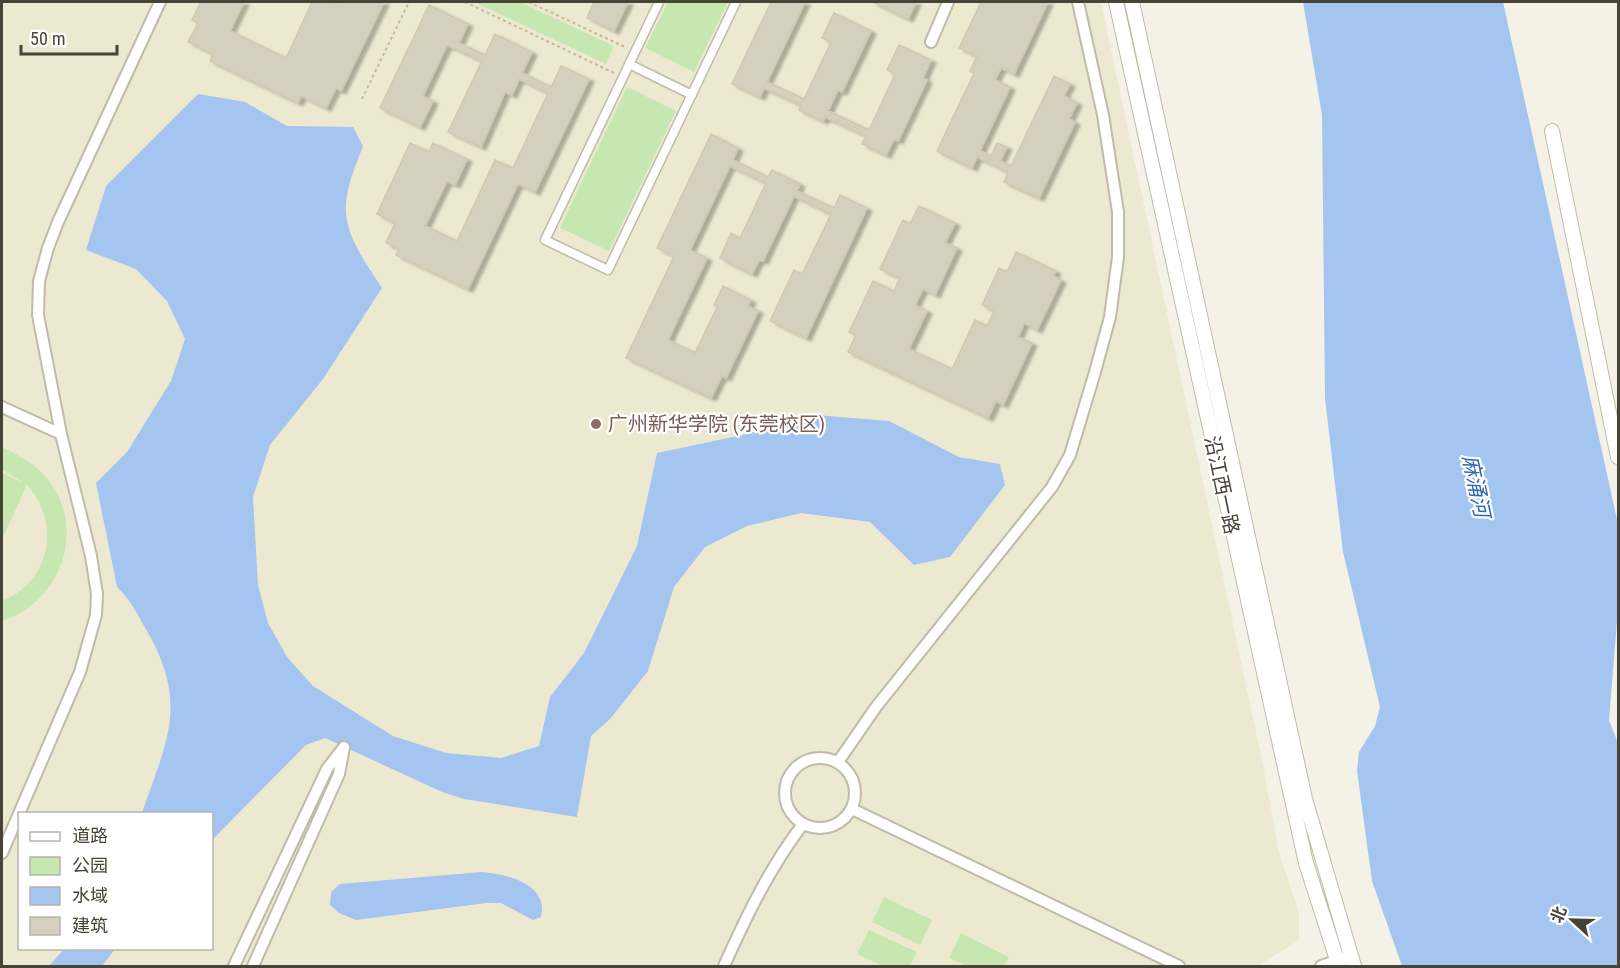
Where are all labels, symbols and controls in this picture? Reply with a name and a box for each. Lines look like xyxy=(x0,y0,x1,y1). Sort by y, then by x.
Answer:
scale bar xyxy=(21,18,117,56)
text: 50 m xyxy=(30,28,65,49)
place label: 广州新华学院 (东莞校区) xyxy=(608,412,825,436)
marker: 广州新华学院 (东莞校区) xyxy=(589,417,603,431)
street label: 沿江西一路 xyxy=(1200,434,1244,536)
water label: 麻涌河 xyxy=(1458,453,1495,523)
legend xyxy=(18,812,213,950)
text: 道路 xyxy=(72,825,108,846)
text: 公园 xyxy=(72,855,108,876)
text: 水域 xyxy=(72,885,108,906)
north arrow xyxy=(1542,890,1602,950)
text: 北 xyxy=(1547,904,1570,926)
text: 建筑 xyxy=(72,915,108,936)

